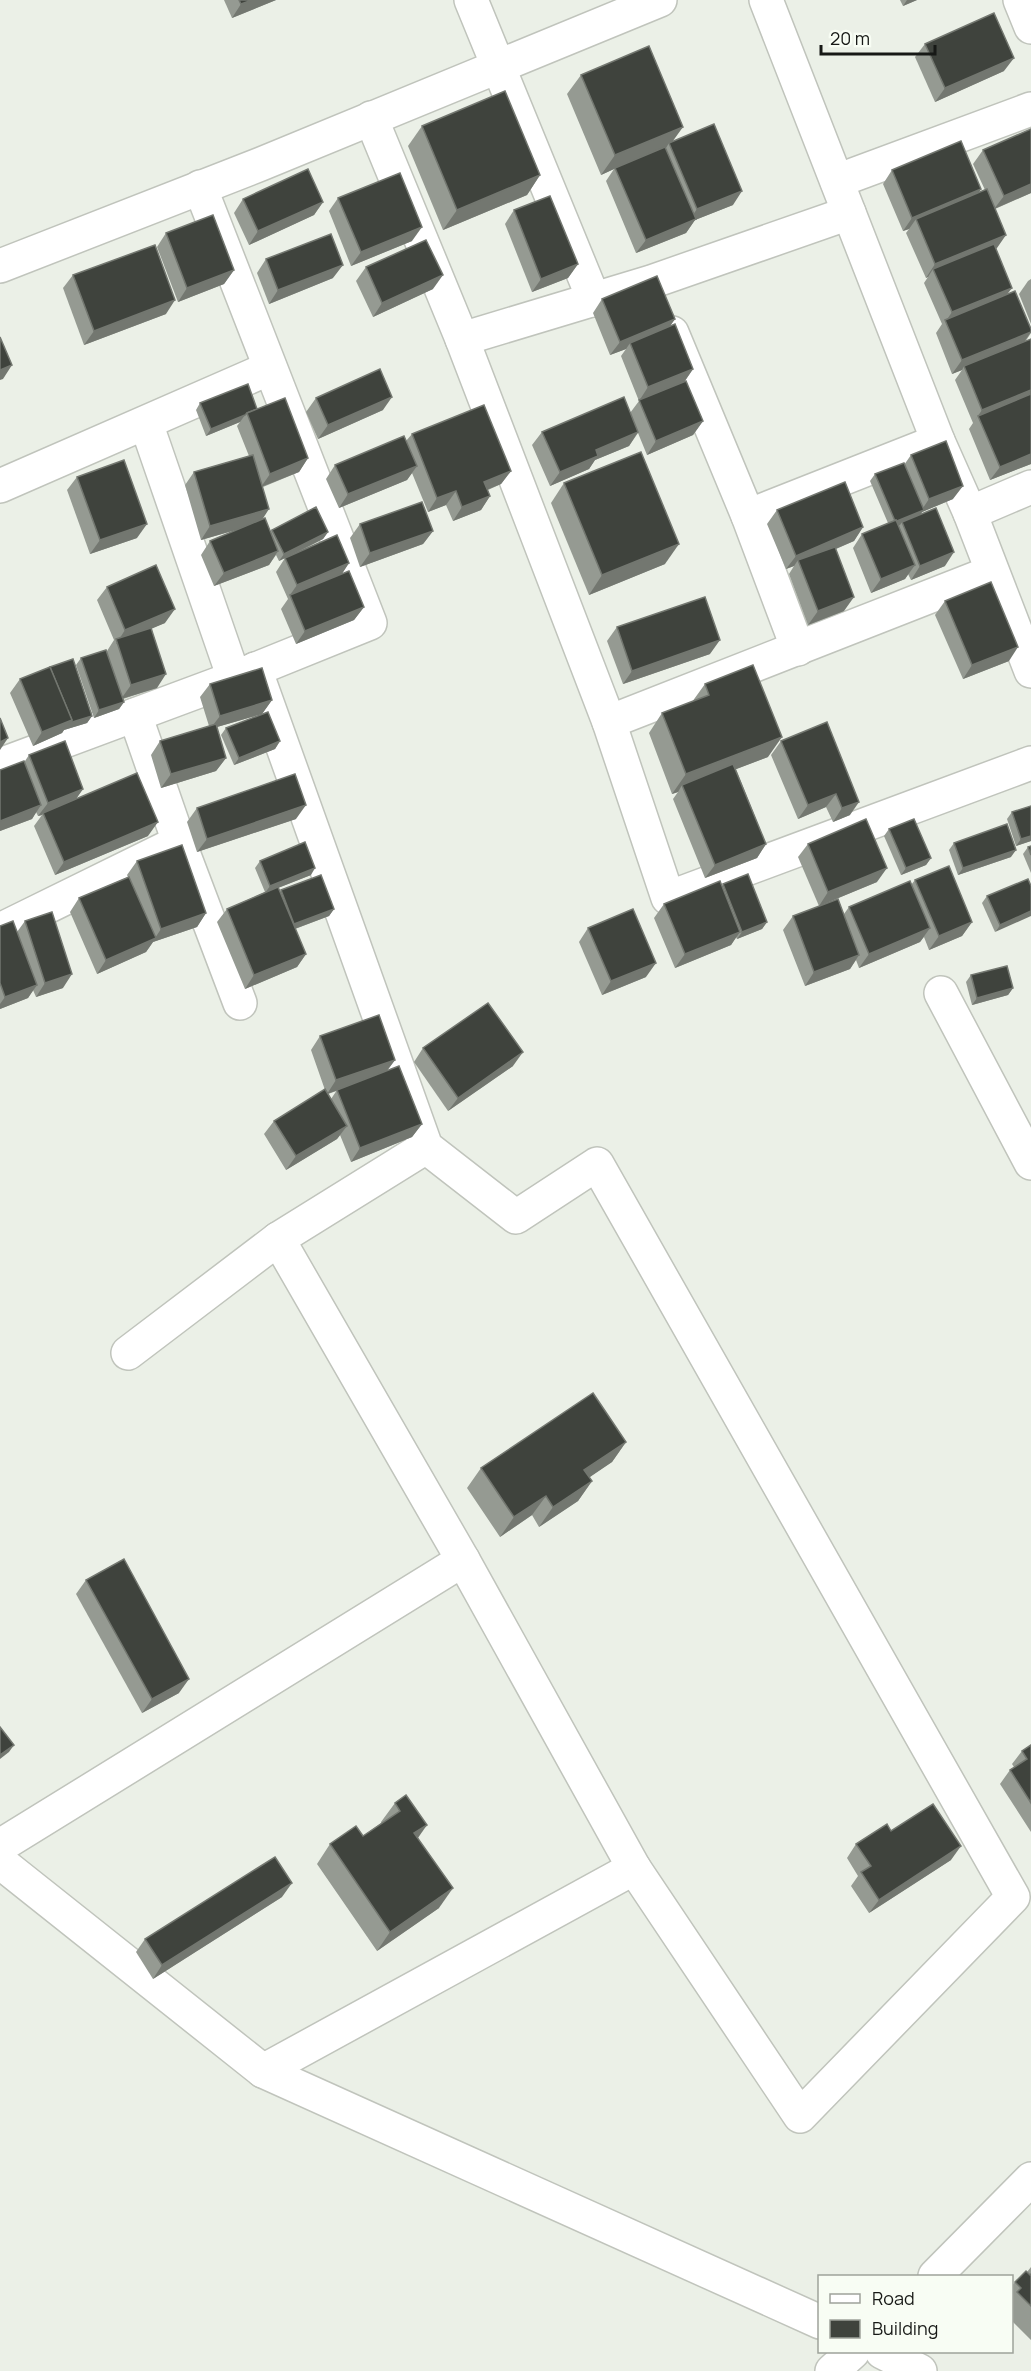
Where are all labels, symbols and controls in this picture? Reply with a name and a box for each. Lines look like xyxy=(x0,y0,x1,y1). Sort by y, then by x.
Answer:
scale bar xyxy=(821,18,935,56)
text: 20 m xyxy=(830,26,870,50)
legend xyxy=(818,2275,1013,2353)
text: Road xyxy=(872,2286,915,2310)
text: Building xyxy=(872,2316,938,2340)

